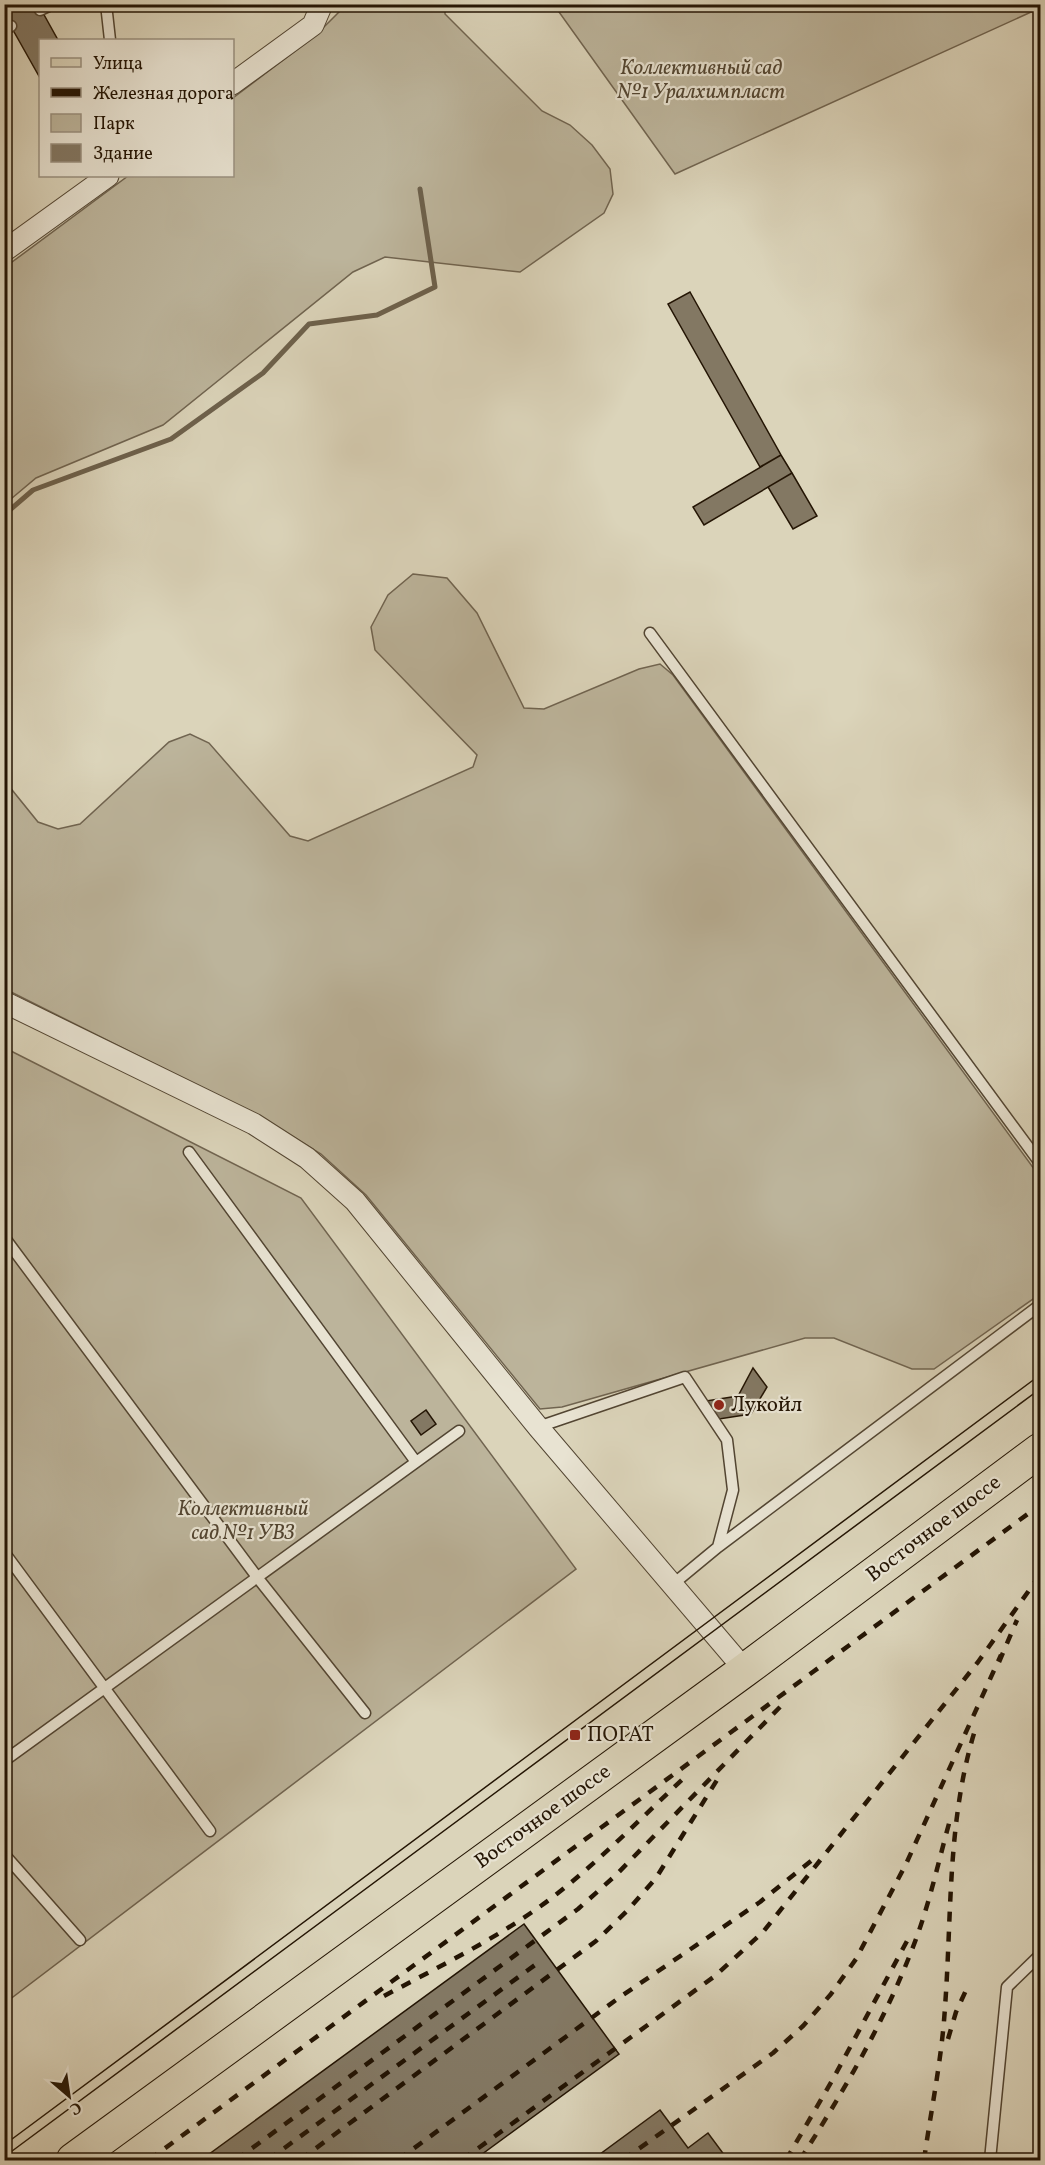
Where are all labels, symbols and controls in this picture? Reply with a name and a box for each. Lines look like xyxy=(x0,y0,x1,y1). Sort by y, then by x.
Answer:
legend xyxy=(39,39,234,177)
text: Улица xyxy=(93,52,143,77)
park label: Коллективный сад №1 Уралхимпласт xyxy=(617,54,785,107)
text: Железная дорога xyxy=(93,82,234,107)
text: Парк xyxy=(93,112,135,137)
text: Здание xyxy=(93,142,153,167)
place label: Лукойл xyxy=(731,1391,802,1420)
marker: Лукойл xyxy=(712,1398,726,1412)
street label: Восточное шоссе xyxy=(861,1469,1008,1589)
park label: Коллективный сад №1 УВЗ xyxy=(177,1495,309,1548)
place label: ПОГАТ xyxy=(587,1721,654,1750)
marker: ПОГАТ xyxy=(568,1728,582,1742)
street label: Восточное шоссе xyxy=(469,1758,617,1876)
north arrow xyxy=(39,2066,99,2126)
text: С xyxy=(65,2095,85,2119)

